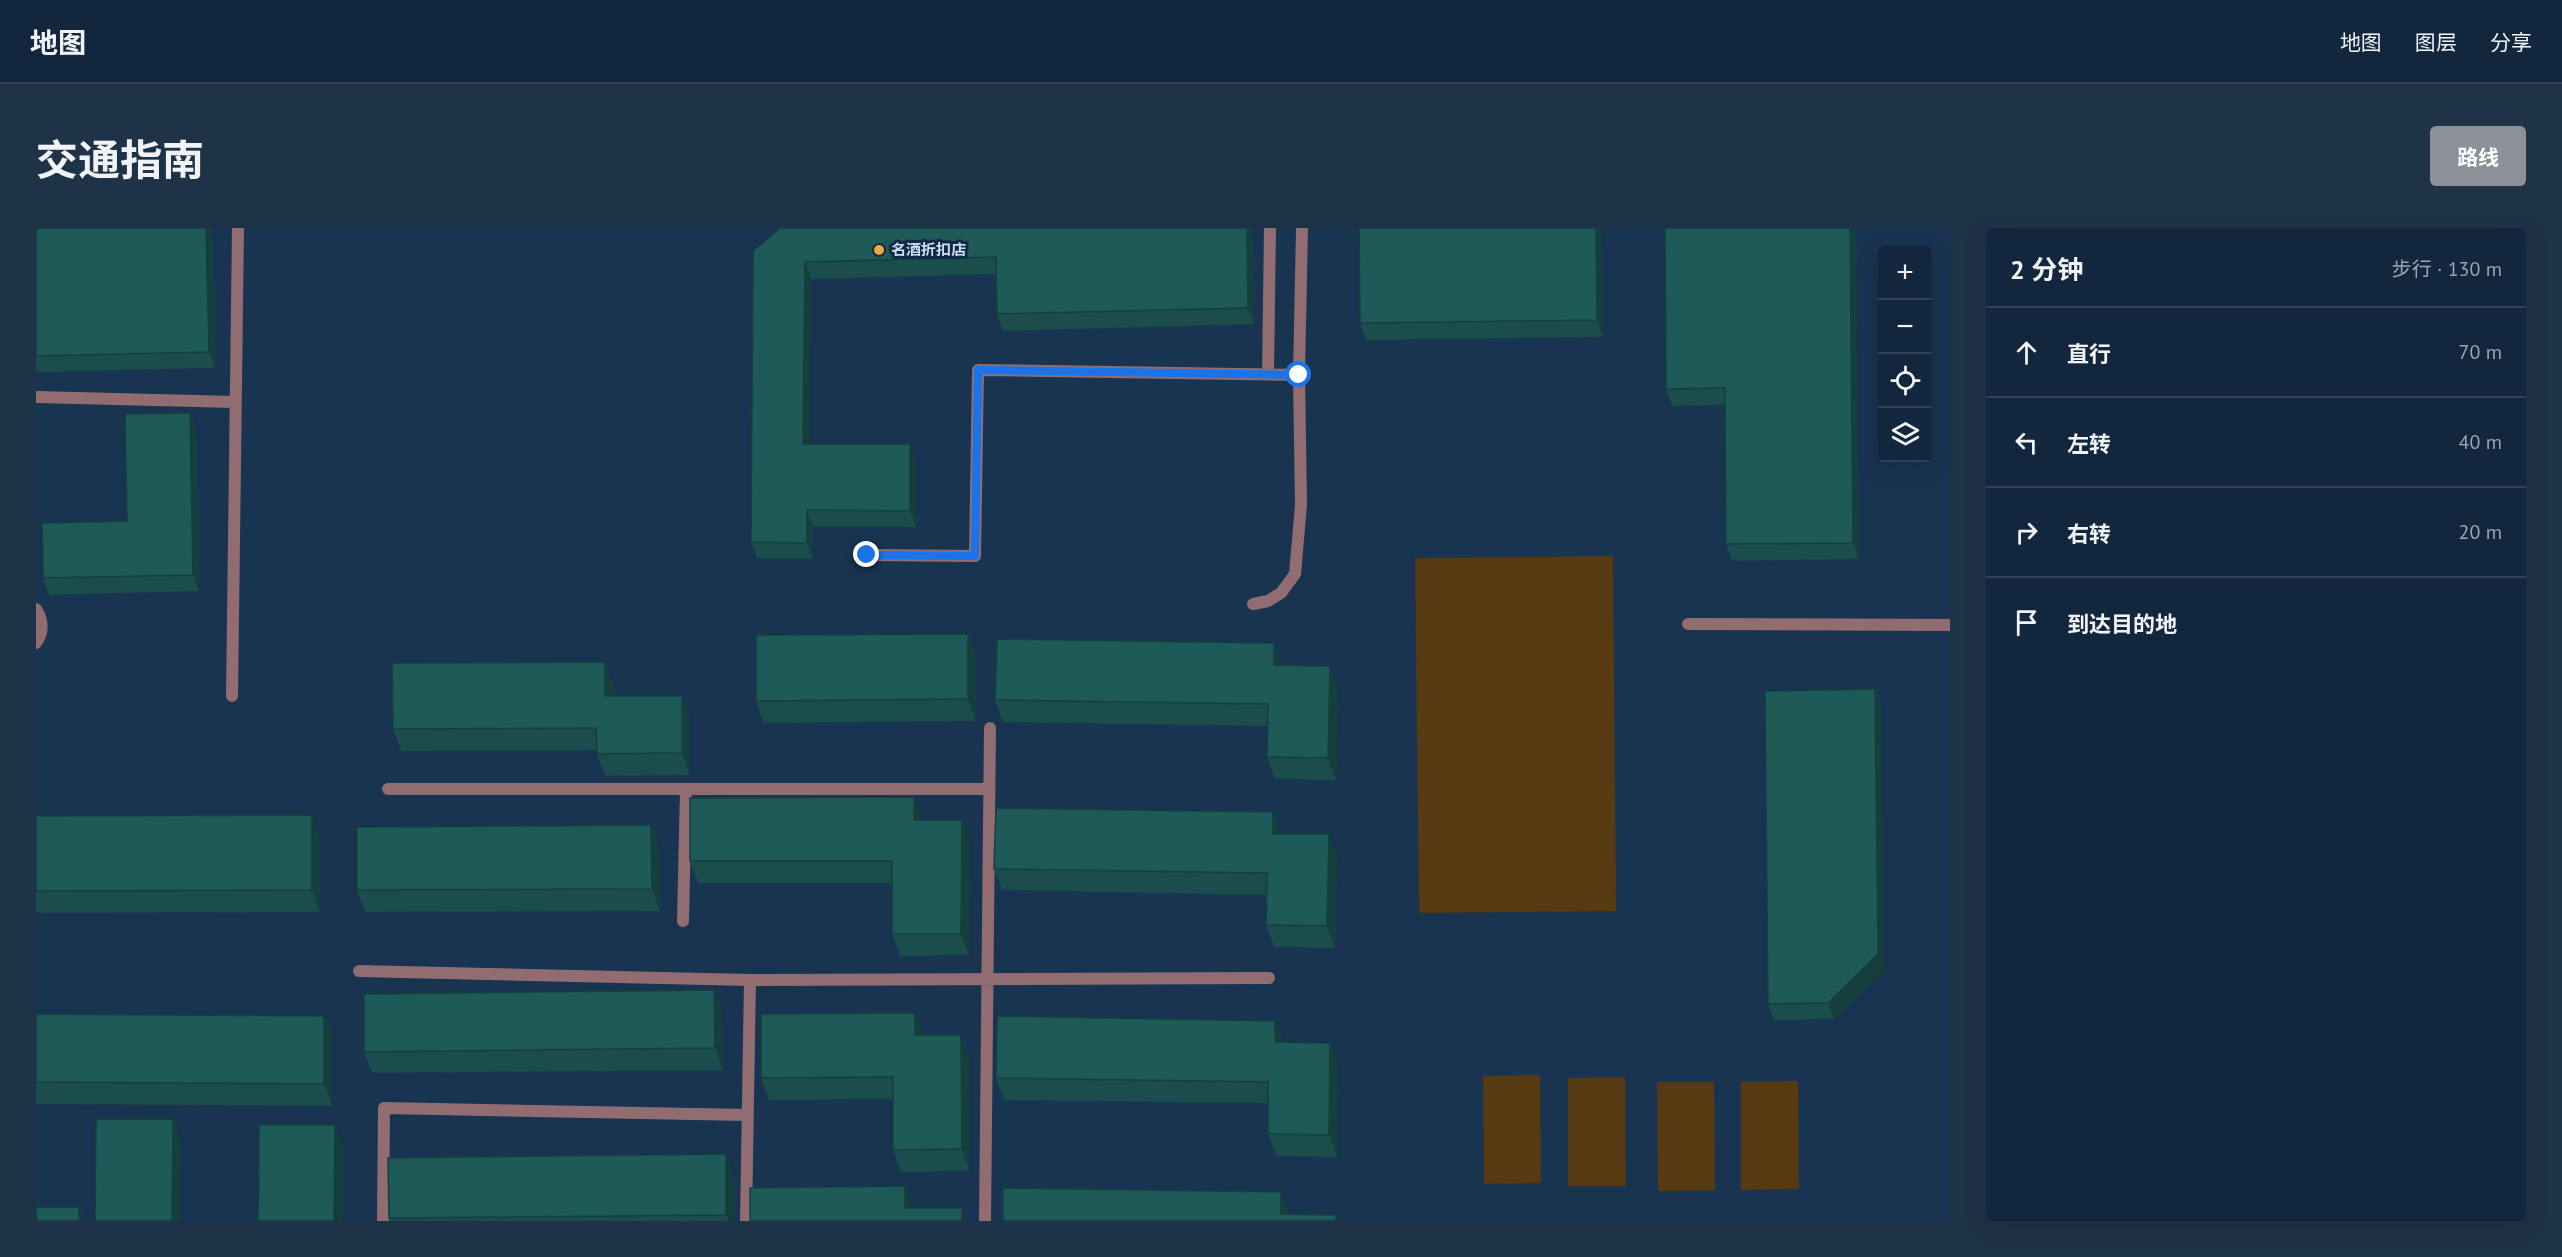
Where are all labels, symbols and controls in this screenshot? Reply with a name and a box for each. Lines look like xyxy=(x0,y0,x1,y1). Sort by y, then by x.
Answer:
text: 地图 xyxy=(30,24,86,61)
text: 地图 xyxy=(2340,29,2382,56)
text: 图层 xyxy=(2415,29,2457,56)
text: 分享 xyxy=(2490,29,2532,56)
button: 路线 xyxy=(2430,126,2526,186)
text: 交通指南 xyxy=(36,132,204,187)
place label: 名酒折扣店 xyxy=(891,240,966,259)
marker: 名酒折扣店 xyxy=(872,243,886,257)
map controls xyxy=(1878,246,1932,462)
button: + xyxy=(1878,246,1932,300)
text: 2 分钟 xyxy=(2010,253,2083,286)
text: 步行 · 130 m xyxy=(2392,256,2502,282)
button: − xyxy=(1878,300,1932,354)
icon: ahead xyxy=(2010,336,2043,369)
text: 70 m xyxy=(2459,339,2502,365)
text: 直行 xyxy=(2067,340,2111,368)
button: locate xyxy=(1878,354,1932,408)
route start xyxy=(1285,361,1311,387)
button: layers xyxy=(1878,408,1932,462)
icon: left xyxy=(2010,426,2043,459)
text: 40 m xyxy=(2459,429,2502,455)
text: 左转 xyxy=(2067,430,2111,458)
icon: right xyxy=(2010,516,2043,549)
text: 20 m xyxy=(2459,519,2502,545)
text: 右转 xyxy=(2067,520,2111,548)
route end xyxy=(853,541,879,567)
icon: arrive xyxy=(2010,606,2043,639)
text: 到达目的地 xyxy=(2067,610,2177,638)

